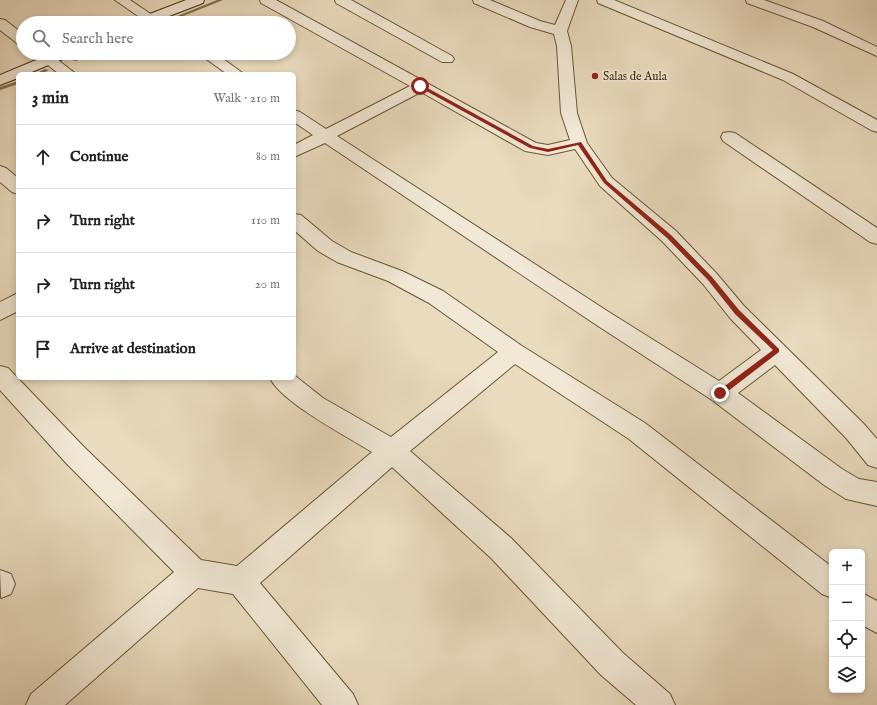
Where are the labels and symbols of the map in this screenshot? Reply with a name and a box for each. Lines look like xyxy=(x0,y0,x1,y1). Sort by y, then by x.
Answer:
place label: Salas de Aula xyxy=(603,69,668,84)
marker: Salas de Aula xyxy=(590,71,600,81)
route start xyxy=(411,77,429,95)
route end xyxy=(711,384,729,402)

